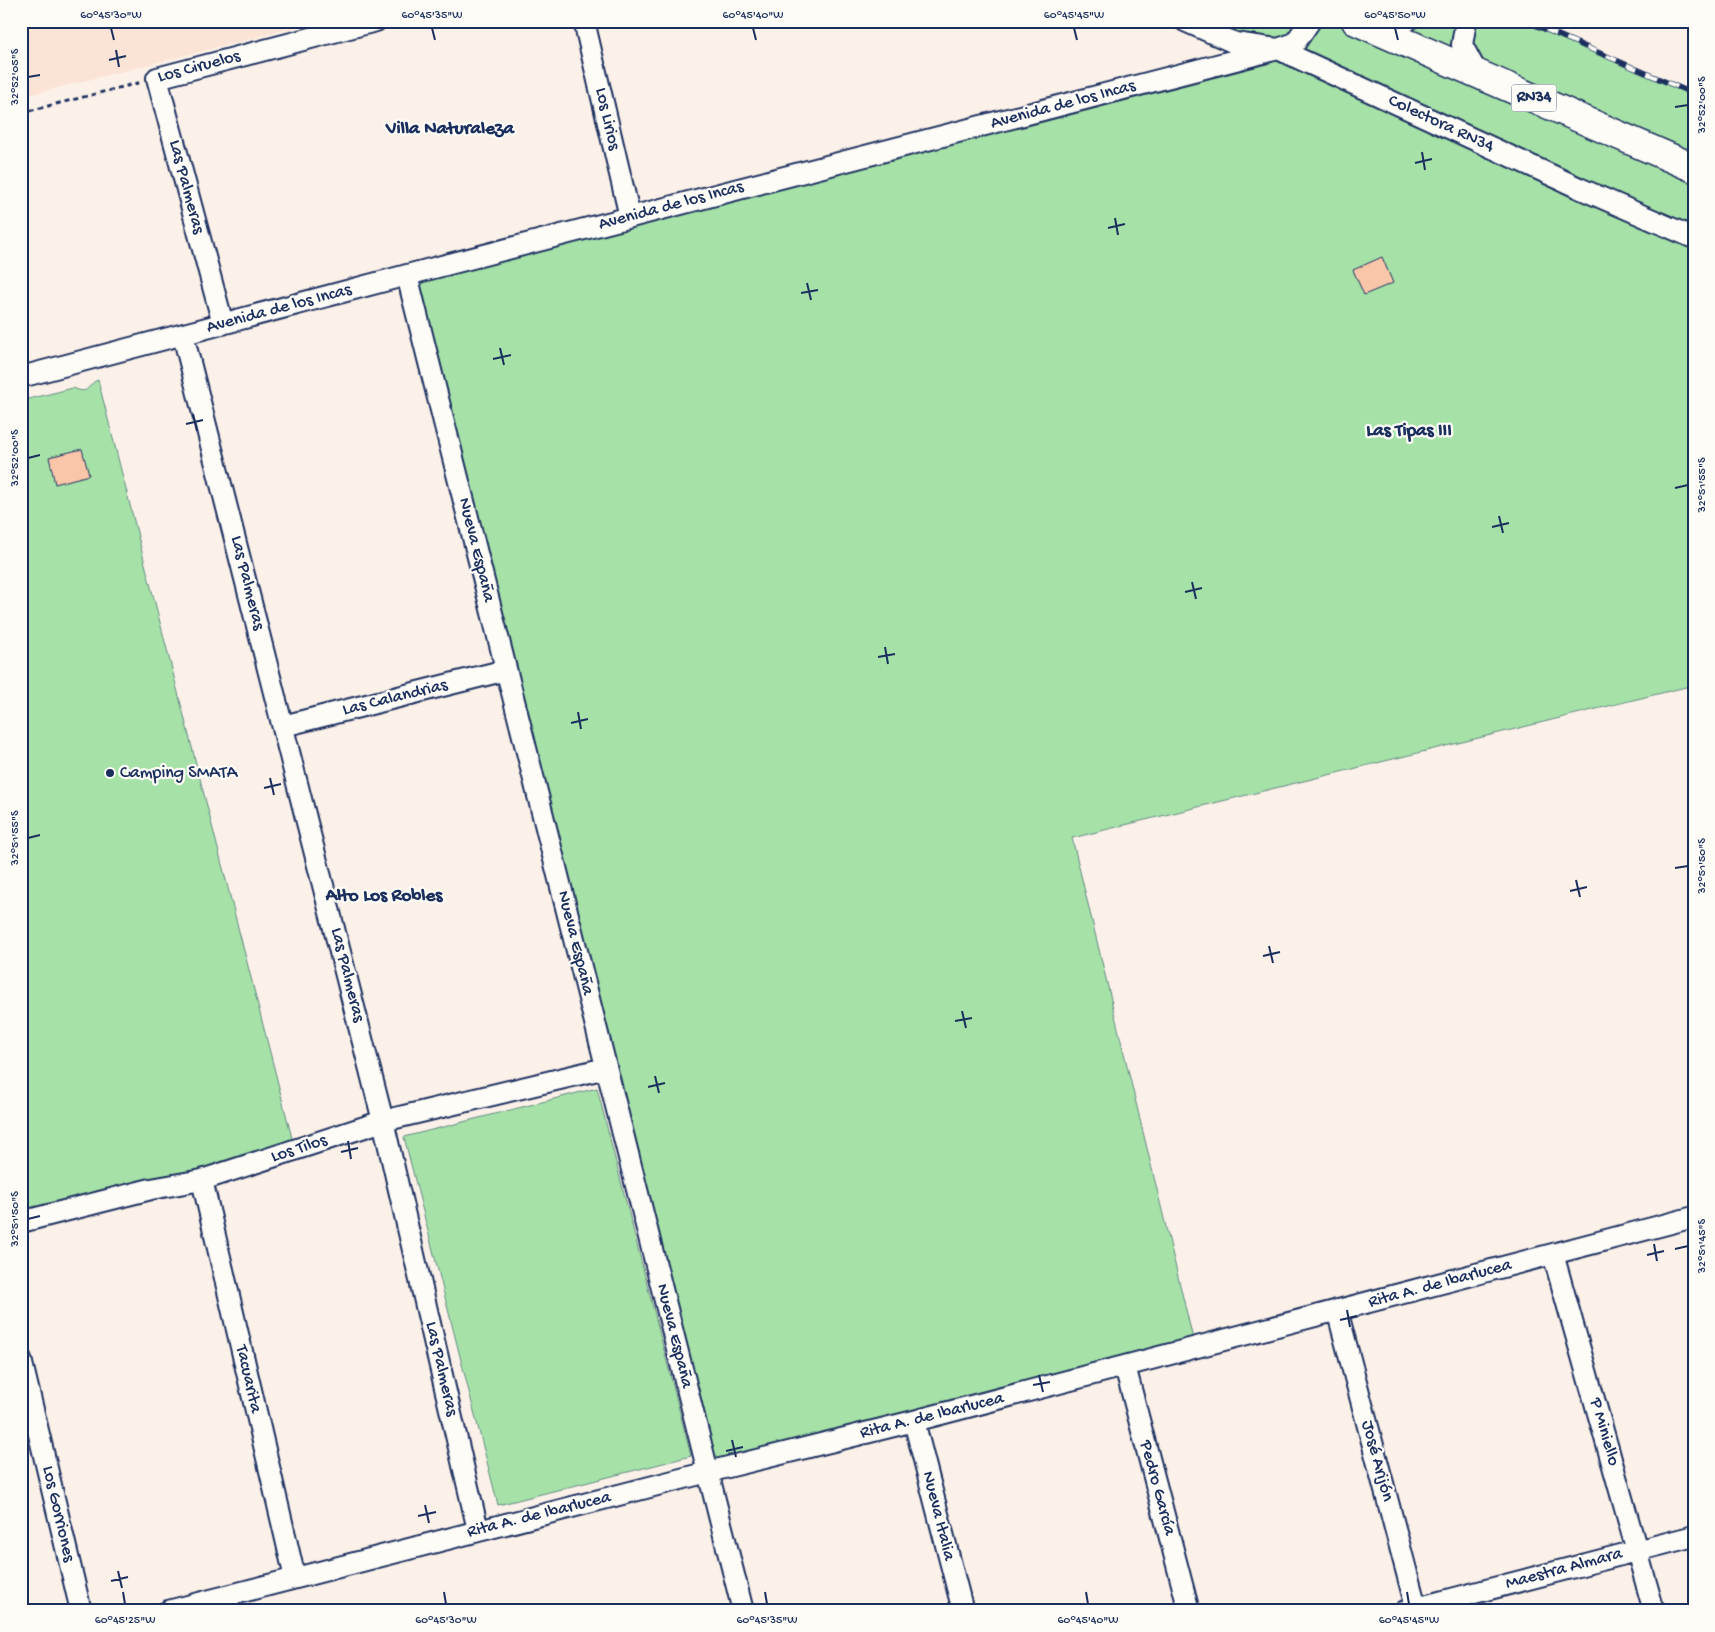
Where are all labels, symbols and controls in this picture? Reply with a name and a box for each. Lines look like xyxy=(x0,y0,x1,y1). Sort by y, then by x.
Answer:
text: 60°45'30"W xyxy=(80,9,142,23)
text: 60°45'35"W xyxy=(401,9,463,23)
text: 60°45'40"W xyxy=(722,9,784,23)
text: 60°45'45"W xyxy=(1044,9,1104,23)
text: 60°45'50"W xyxy=(1364,9,1426,23)
street label: Los Ciruelos xyxy=(155,46,244,88)
text: 32°52'05"S xyxy=(9,48,23,106)
street label: Avenida de los Incas xyxy=(988,75,1139,134)
text: 32°52'00"S xyxy=(1696,76,1710,134)
road number: RN34 xyxy=(1512,85,1556,112)
street label: Los Lirios xyxy=(590,86,625,154)
street label: Colectora RN34 xyxy=(1385,90,1498,158)
district label: Villa Naturaleza xyxy=(385,118,515,141)
street label: Las Palmeras xyxy=(163,138,209,238)
street label: Avenida de los Incas xyxy=(596,176,747,235)
street label: Avenida de los Incas xyxy=(204,279,355,338)
district label: Las Tipas III xyxy=(1366,420,1452,443)
text: 32°52'00"S xyxy=(9,429,23,487)
text: 32°51'55"S xyxy=(1696,457,1710,513)
street label: Nueva España xyxy=(453,496,499,605)
street label: Las Palmeras xyxy=(225,534,269,634)
street label: Las Calandrias xyxy=(340,675,451,721)
place label: Camping SMATA xyxy=(120,763,239,784)
marker: Camping SMATA xyxy=(104,767,116,779)
text: 32°51'55"S xyxy=(9,810,23,866)
text: 32°51'50"S xyxy=(1696,838,1710,895)
district label: Alto Los Robles xyxy=(325,885,443,908)
street label: Nueva España xyxy=(552,889,598,998)
street label: Las Palmeras xyxy=(325,926,369,1026)
street label: Los Tilos xyxy=(268,1130,331,1168)
text: 32°51'50"S xyxy=(9,1191,23,1248)
text: 32°51'45"S xyxy=(1696,1218,1710,1274)
street label: Rita A. de Ibarlucea xyxy=(1366,1255,1515,1313)
street label: Nueva España xyxy=(651,1282,697,1391)
street label: Las Palmeras xyxy=(420,1320,462,1420)
street label: Tacuarita xyxy=(230,1342,266,1416)
street label: Rita A. de Ibarlucea xyxy=(858,1388,1007,1444)
street label: P Miniello xyxy=(1584,1395,1624,1468)
street label: José Arijón xyxy=(1356,1418,1398,1504)
street label: Pedro García xyxy=(1134,1437,1180,1539)
street label: Los Gorriones xyxy=(37,1464,80,1565)
street label: Nueva Italia xyxy=(917,1469,959,1564)
street label: Rita A. de Ibarlucea xyxy=(465,1487,614,1543)
street label: Maestra Almara xyxy=(1503,1543,1626,1595)
text: 60°45'25"W xyxy=(95,1614,155,1628)
text: 60°45'30"W xyxy=(415,1614,477,1628)
text: 60°45'35"W xyxy=(736,1614,798,1628)
text: 60°45'40"W xyxy=(1057,1614,1119,1628)
text: 60°45'45"W xyxy=(1379,1614,1439,1628)

